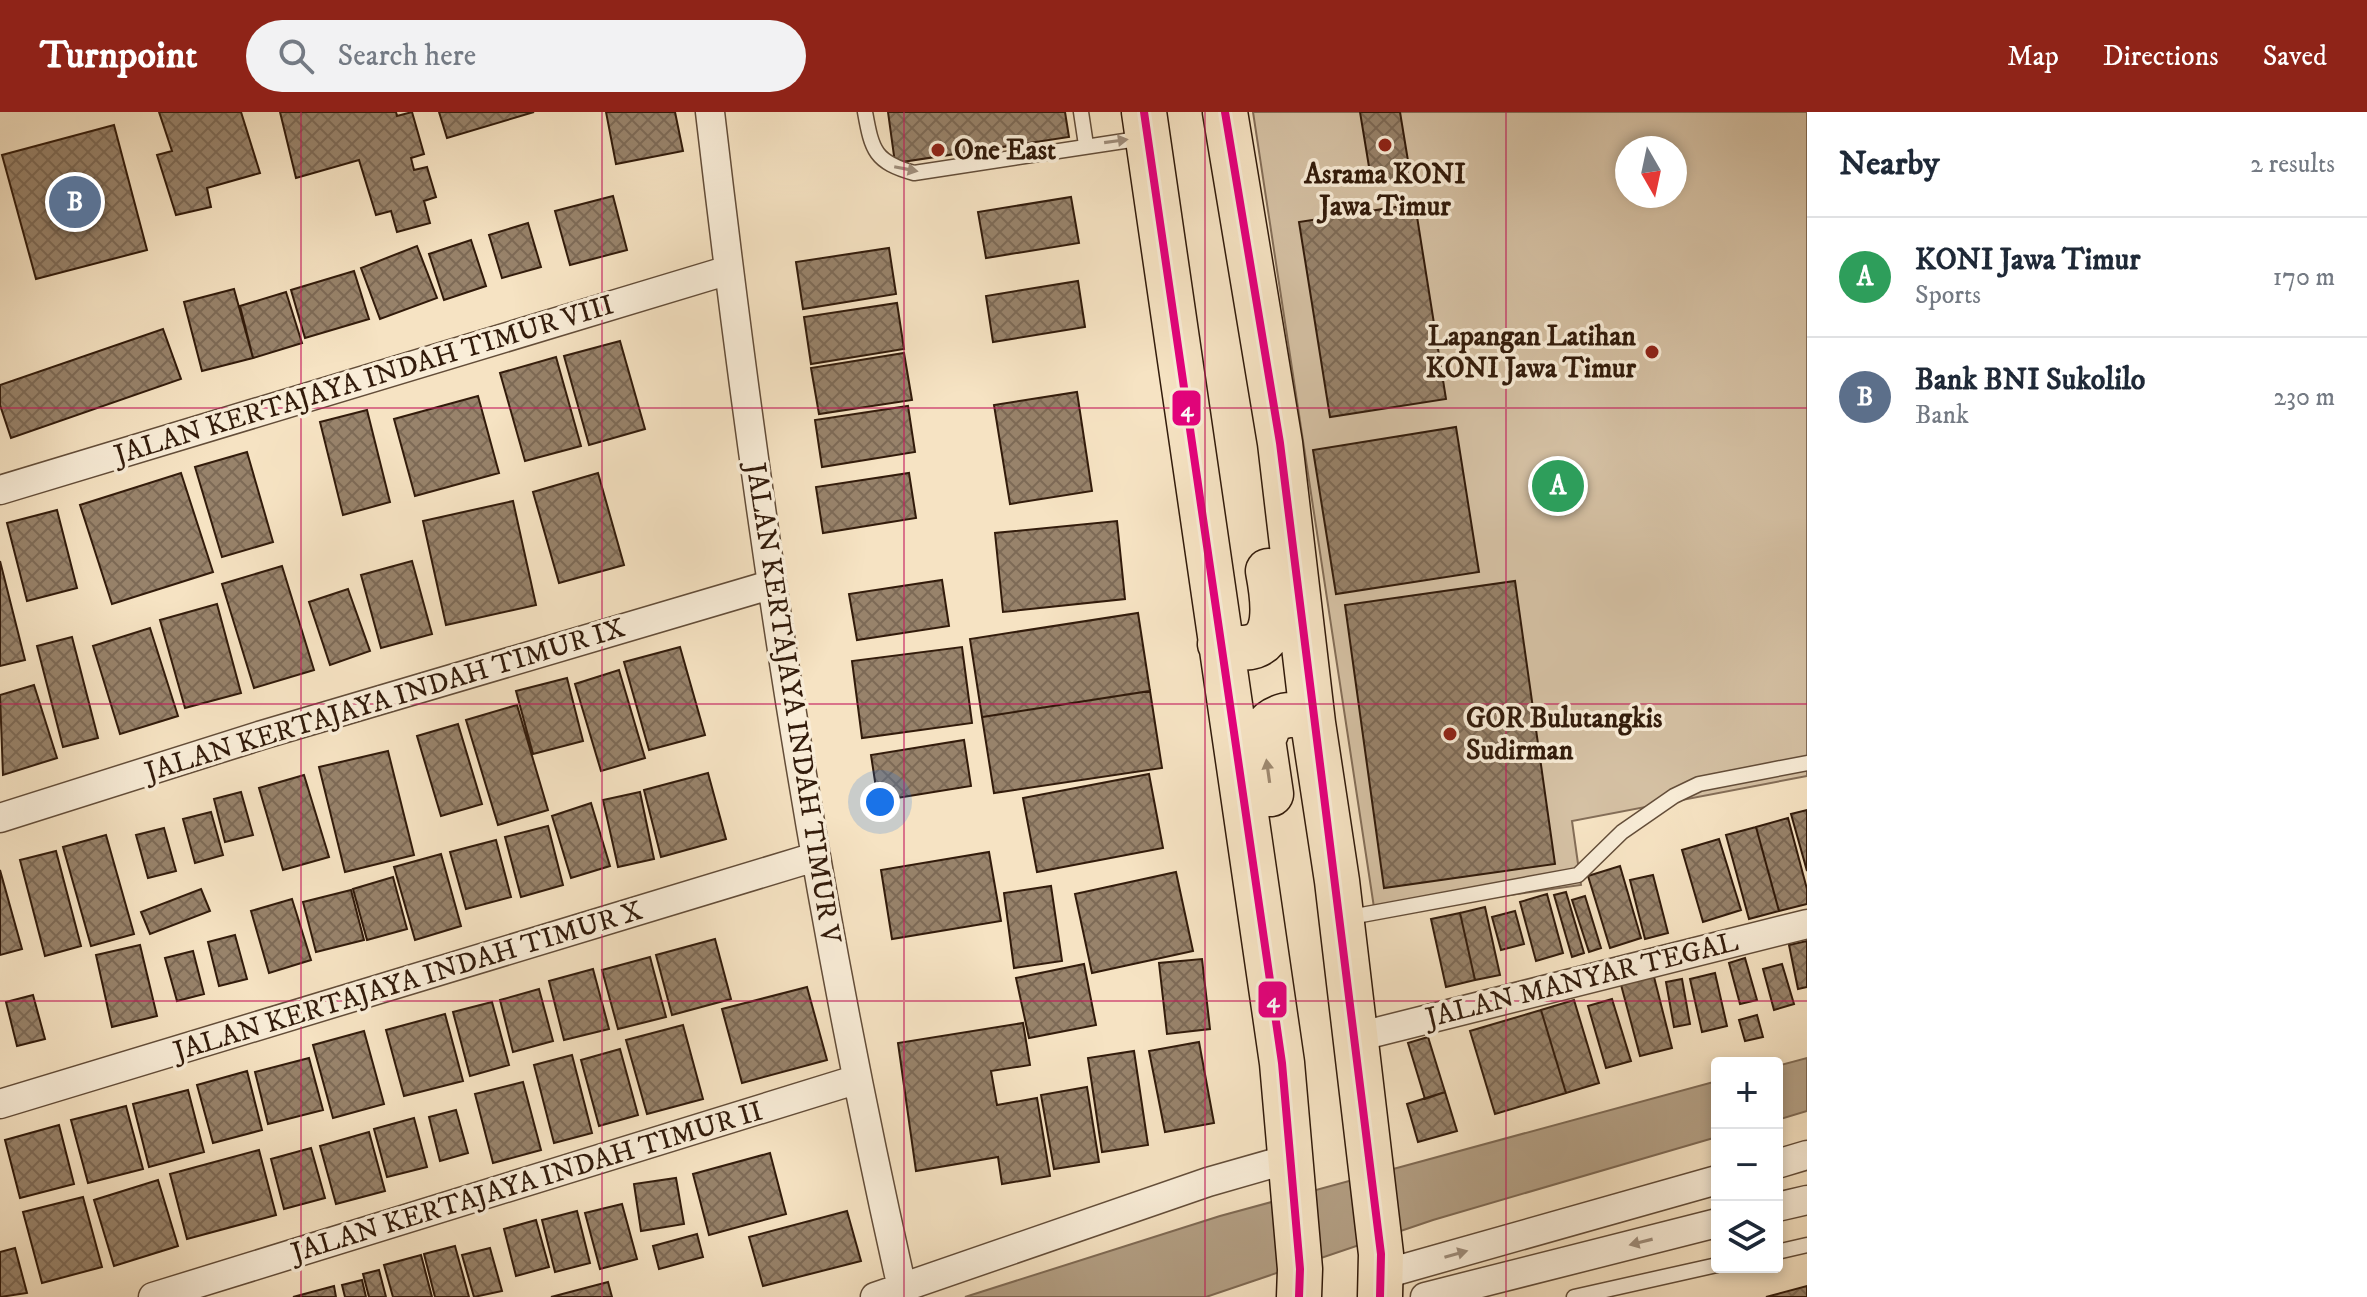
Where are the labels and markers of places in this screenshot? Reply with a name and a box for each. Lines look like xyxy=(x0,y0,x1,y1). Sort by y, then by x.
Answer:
place label: One East xyxy=(954,133,1056,168)
marker: Asrama KONI Jawa Timur xyxy=(1376,136,1394,154)
marker: One East xyxy=(929,141,947,159)
place label: Asrama KONI Jawa Timur xyxy=(1303,157,1466,224)
pin: B xyxy=(49,172,101,232)
place label: Lapangan Latihan KONI Jawa Timur xyxy=(1426,319,1637,386)
marker: Lapangan Latihan KONI Jawa Timur xyxy=(1643,343,1661,361)
pin: A xyxy=(1532,456,1584,516)
place label: GOR Bulutangkis Sudirman xyxy=(1466,701,1663,768)
marker: GOR Bulutangkis Sudirman xyxy=(1441,725,1459,743)

